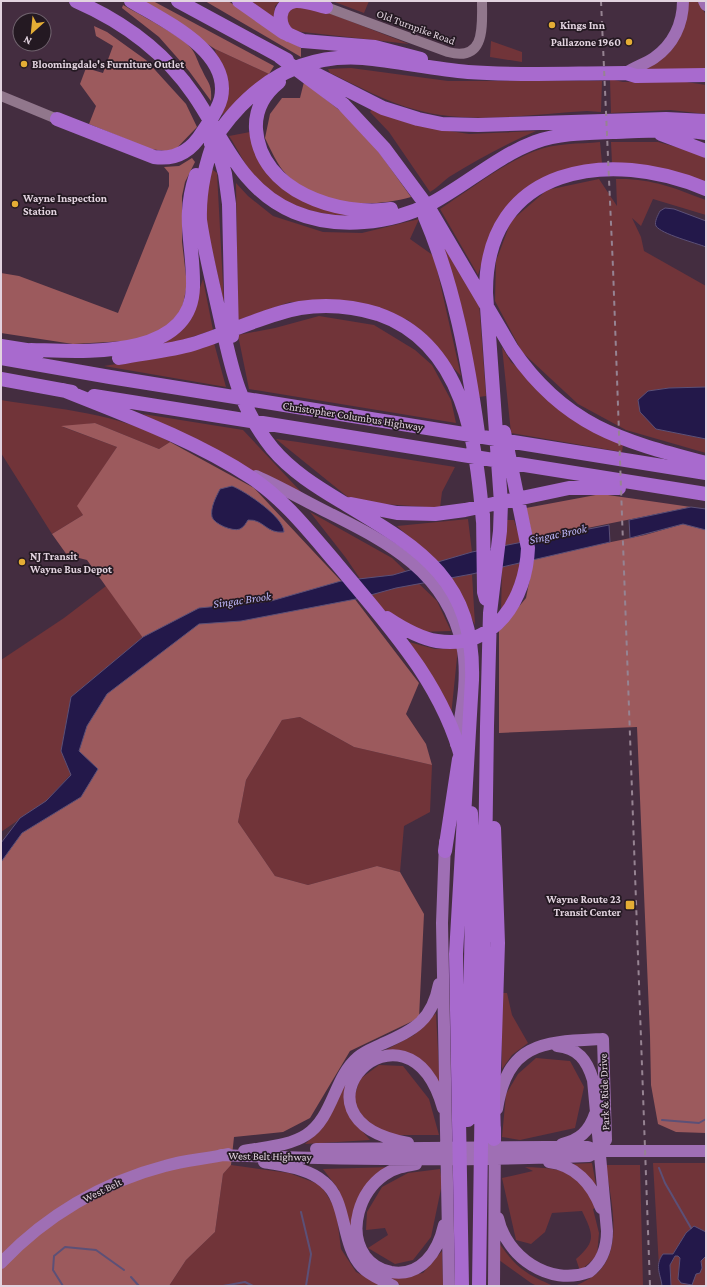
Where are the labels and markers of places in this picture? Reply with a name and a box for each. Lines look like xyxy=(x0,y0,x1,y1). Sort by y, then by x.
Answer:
place label: Kings Inn xyxy=(560,19,606,31)
marker: Kings Inn xyxy=(547,20,557,30)
place label: Pallazone 1960 xyxy=(551,36,621,48)
marker: Pallazone 1960 xyxy=(624,37,634,47)
place label: Bloomingdale's Furniture Outlet xyxy=(32,58,184,70)
marker: Bloomingdale's Furniture Outlet xyxy=(19,59,29,69)
place label: Wayne Inspection Station xyxy=(22,192,108,217)
marker: Wayne Inspection Station xyxy=(10,199,20,209)
place label: NJ Transit Wayne Bus Depot xyxy=(29,550,112,575)
marker: NJ Transit Wayne Bus Depot xyxy=(17,557,27,567)
place label: Wayne Route 23 Transit Center xyxy=(545,893,622,918)
marker: Wayne Route 23 Transit Center xyxy=(624,899,636,911)

